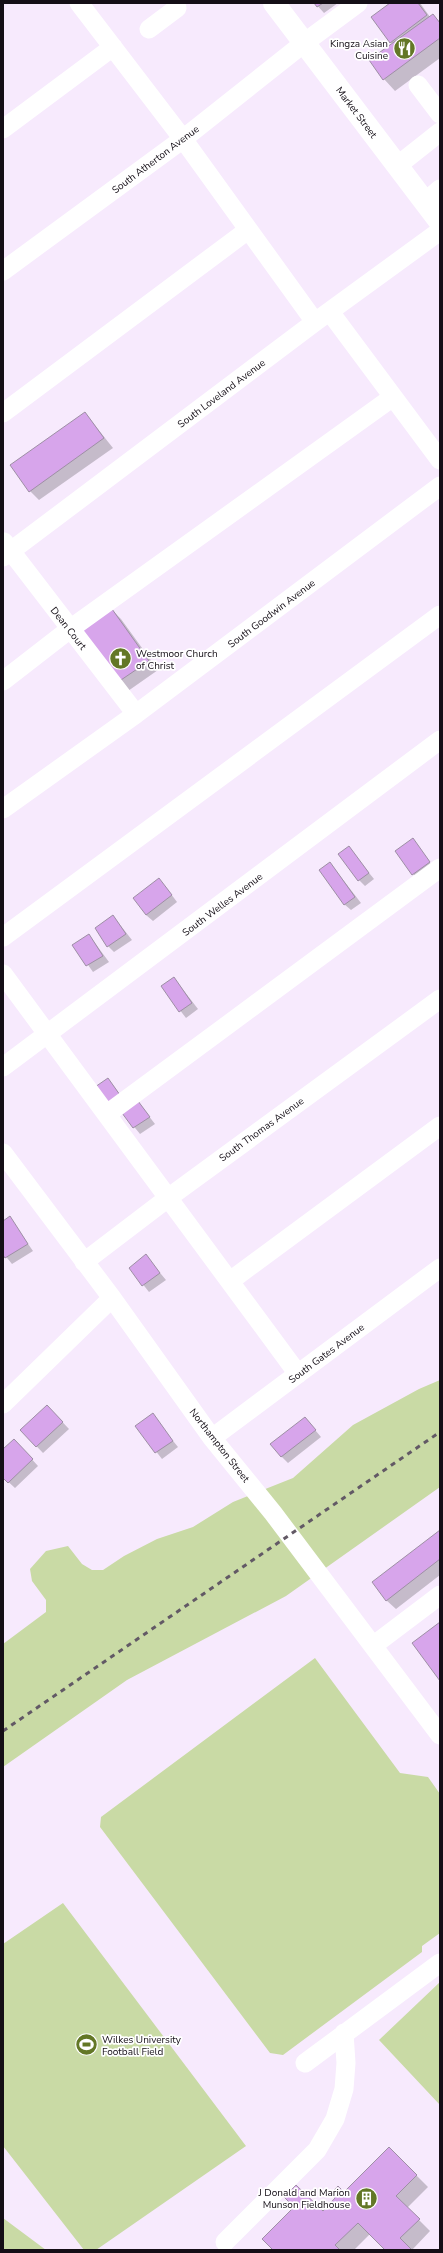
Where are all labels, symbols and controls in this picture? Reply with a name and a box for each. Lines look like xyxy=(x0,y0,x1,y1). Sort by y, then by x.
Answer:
restaurant icon: Kingza Asian Cuisine xyxy=(391,36,417,62)
place label: Kingza Asian Cuisine xyxy=(330,37,388,63)
street label: Market Street xyxy=(332,84,380,142)
street label: South Atherton Avenue xyxy=(109,122,202,197)
street label: South Loveland Avenue xyxy=(175,356,268,432)
street label: South Goodwin Avenue xyxy=(225,576,318,651)
street label: Dean Court xyxy=(47,604,90,653)
church icon: Westmoor Church of Christ xyxy=(107,646,133,672)
place label: Westmoor Church of Christ xyxy=(136,647,218,673)
street label: South Welles Avenue xyxy=(179,870,266,940)
street label: South Thomas Avenue xyxy=(216,1094,307,1165)
street label: South Gates Avenue xyxy=(286,1321,367,1387)
street label: Northampton Street xyxy=(186,1406,253,1486)
sports icon: Wilkes University Football Field xyxy=(73,2032,99,2058)
place label: Wilkes University Football Field xyxy=(102,2033,182,2059)
building icon: J Donald and Marion Munson Fieldhouse xyxy=(353,2185,379,2211)
place label: J Donald and Marion Munson Fieldhouse xyxy=(258,2186,350,2212)

